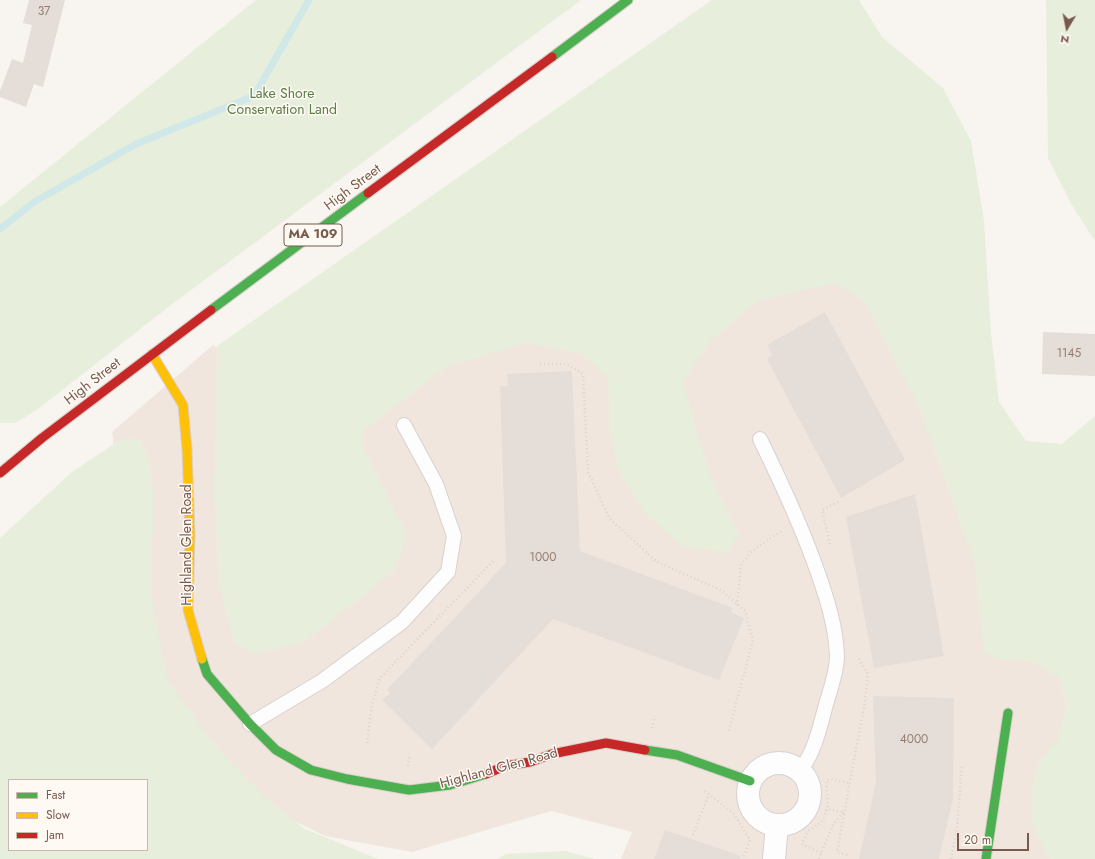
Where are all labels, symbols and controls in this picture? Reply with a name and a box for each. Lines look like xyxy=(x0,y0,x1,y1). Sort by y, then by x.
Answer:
house number: 37 xyxy=(38,5,50,19)
north arrow xyxy=(1047,8,1087,48)
text: N xyxy=(1059,31,1071,48)
park label: Lake Shore Conservation Land xyxy=(227,87,337,120)
street label: High Street xyxy=(321,161,385,215)
road number: MA 109 xyxy=(284,224,342,246)
house number: 1145 xyxy=(1057,347,1081,361)
street label: High Street xyxy=(62,355,124,409)
street label: Highland Glen Road xyxy=(180,484,196,606)
house number: 1000 xyxy=(530,551,556,565)
house number: 4000 xyxy=(900,733,928,747)
street label: Highland Glen Road xyxy=(438,745,560,793)
legend xyxy=(8,779,148,851)
text: Fast xyxy=(46,786,65,804)
text: Slow xyxy=(46,806,70,824)
scale bar xyxy=(959,825,1031,851)
text: Jam xyxy=(46,826,64,844)
text: 20 m xyxy=(964,831,991,849)

